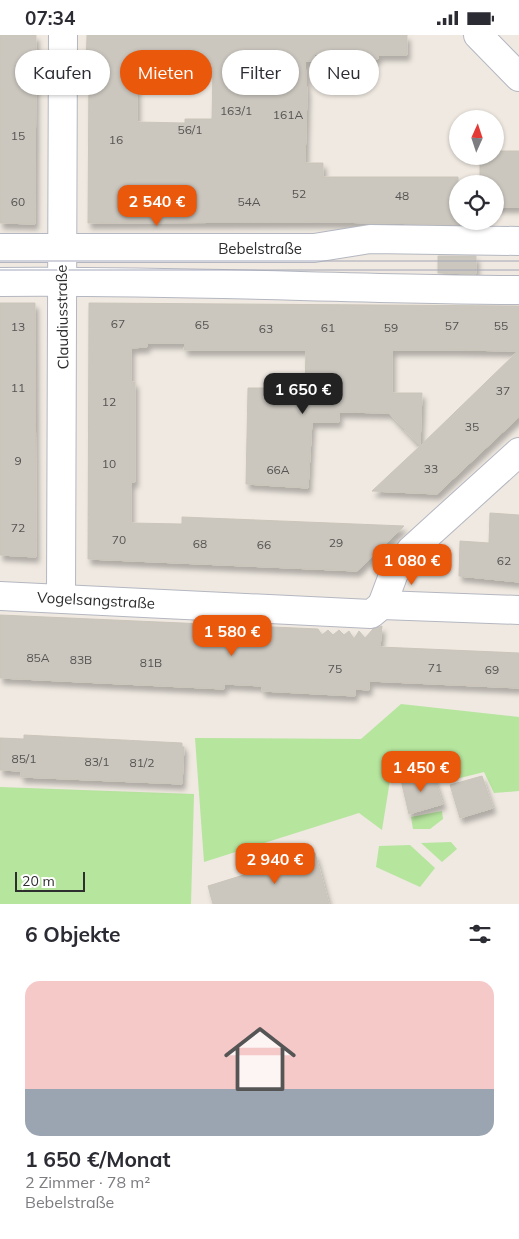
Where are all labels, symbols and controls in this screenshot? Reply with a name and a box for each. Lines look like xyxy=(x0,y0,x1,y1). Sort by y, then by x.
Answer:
text: 07:34 xyxy=(25,6,75,30)
chip: Kaufen xyxy=(15,50,110,95)
chip: Mieten xyxy=(120,50,212,95)
chip: Filter xyxy=(222,50,299,95)
chip: Neu xyxy=(309,50,379,95)
house number: 163/1 xyxy=(220,103,252,118)
house number: 161A xyxy=(273,107,303,122)
north arrow xyxy=(449,110,504,165)
map controls xyxy=(449,110,504,230)
house number: 56/1 xyxy=(177,122,203,137)
house number: 15 xyxy=(11,128,25,143)
house number: 16 xyxy=(109,132,123,147)
button: locate xyxy=(449,175,504,230)
pin: 2 540 € xyxy=(111,185,203,227)
house number: 52 xyxy=(292,186,306,201)
house number: 48 xyxy=(395,188,409,203)
text: 2 540 € xyxy=(129,191,185,211)
house number: 60 xyxy=(11,194,25,209)
house number: 54A xyxy=(237,194,261,209)
street label: Bebelstraße xyxy=(218,239,302,258)
street label: Claudiusstraße xyxy=(52,264,72,370)
house number: 67 xyxy=(111,316,125,331)
house number: 65 xyxy=(195,317,209,332)
house number: 57 xyxy=(445,318,459,333)
house number: 55 xyxy=(494,318,508,333)
house number: 13 xyxy=(11,319,25,334)
house number: 61 xyxy=(321,320,335,335)
house number: 59 xyxy=(384,320,398,335)
house number: 63 xyxy=(259,321,273,336)
pin: 1 650 € xyxy=(257,373,349,415)
text: 1 650 € xyxy=(275,379,331,399)
house number: 11 xyxy=(11,380,25,395)
house number: 37 xyxy=(496,383,510,398)
house number: 12 xyxy=(102,394,116,409)
house number: 35 xyxy=(465,419,479,434)
house number: 9 xyxy=(14,453,22,468)
house number: 10 xyxy=(102,456,116,471)
house number: 33 xyxy=(424,461,438,476)
house number: 66A xyxy=(266,462,290,477)
house number: 72 xyxy=(11,520,25,535)
house number: 70 xyxy=(112,532,126,547)
house number: 29 xyxy=(329,535,343,550)
house number: 68 xyxy=(193,536,207,551)
house number: 66 xyxy=(257,537,271,552)
pin: 1 080 € xyxy=(366,543,458,586)
text: 1 080 € xyxy=(384,550,440,570)
house number: 62 xyxy=(497,553,511,568)
street label: Vogelsangstraße xyxy=(37,587,155,613)
pin: 1 580 € xyxy=(186,615,278,657)
text: 1 580 € xyxy=(204,621,260,641)
house number: 85A xyxy=(26,650,50,665)
house number: 83B xyxy=(70,652,92,667)
house number: 81B xyxy=(140,655,162,670)
house number: 71 xyxy=(428,660,442,675)
house number: 75 xyxy=(328,661,342,676)
house number: 69 xyxy=(485,662,499,677)
house number: 85/1 xyxy=(11,751,37,766)
pin: 1 450 € xyxy=(375,751,467,793)
house number: 83/1 xyxy=(84,754,110,769)
house number: 81/2 xyxy=(129,755,155,770)
text: 1 450 € xyxy=(393,757,449,777)
pin: 2 940 € xyxy=(229,843,321,885)
text: 2 940 € xyxy=(247,849,303,869)
scale bar xyxy=(15,869,85,892)
text: 20 m xyxy=(22,872,55,890)
icon: filters xyxy=(466,920,494,948)
text: 6 Objekte xyxy=(25,921,121,947)
icon: home xyxy=(215,1014,305,1104)
text: 1 650 €/Monat xyxy=(25,1146,171,1172)
text: 2 Zimmer · 78 m² xyxy=(25,1172,150,1192)
text: Bebelstraße xyxy=(25,1192,114,1212)

